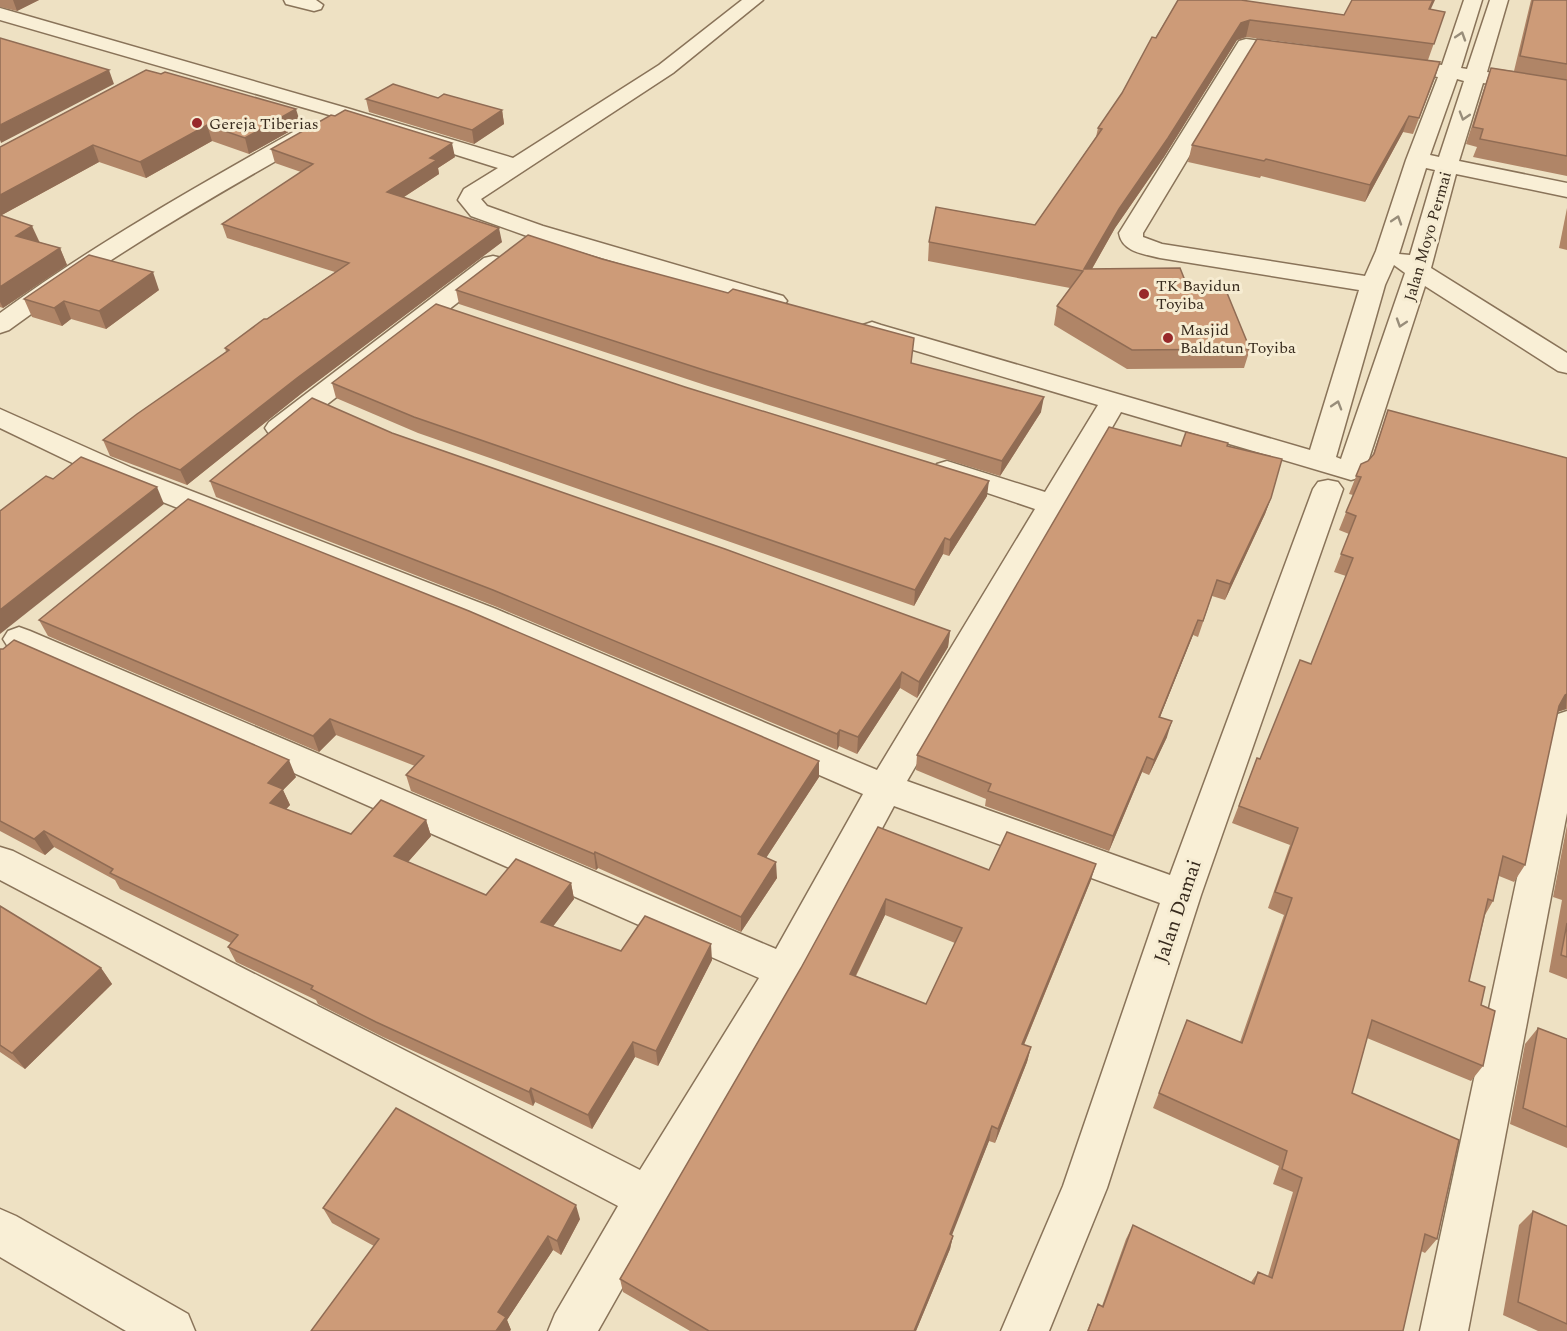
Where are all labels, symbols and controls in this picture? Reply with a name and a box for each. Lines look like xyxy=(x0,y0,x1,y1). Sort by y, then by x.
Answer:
one-way arrow xyxy=(1454,31,1466,42)
one-way arrow xyxy=(1459,110,1471,121)
place label: Gereja Tiberias xyxy=(209,112,319,136)
marker: Gereja Tiberias xyxy=(190,116,204,130)
street label: Jalan Moyo Permai xyxy=(1398,168,1458,304)
one-way arrow xyxy=(1390,215,1402,226)
place label: TK Bayidun Toyiba xyxy=(1156,274,1240,316)
marker: TK Bayidun Toyiba xyxy=(1137,287,1151,301)
one-way arrow xyxy=(1396,317,1408,328)
place label: Masjid Baldatun Toyiba xyxy=(1180,318,1296,360)
marker: Masjid Baldatun Toyiba xyxy=(1161,331,1175,345)
one-way arrow xyxy=(1330,400,1342,411)
street label: Jalan Damai xyxy=(1146,856,1210,967)

